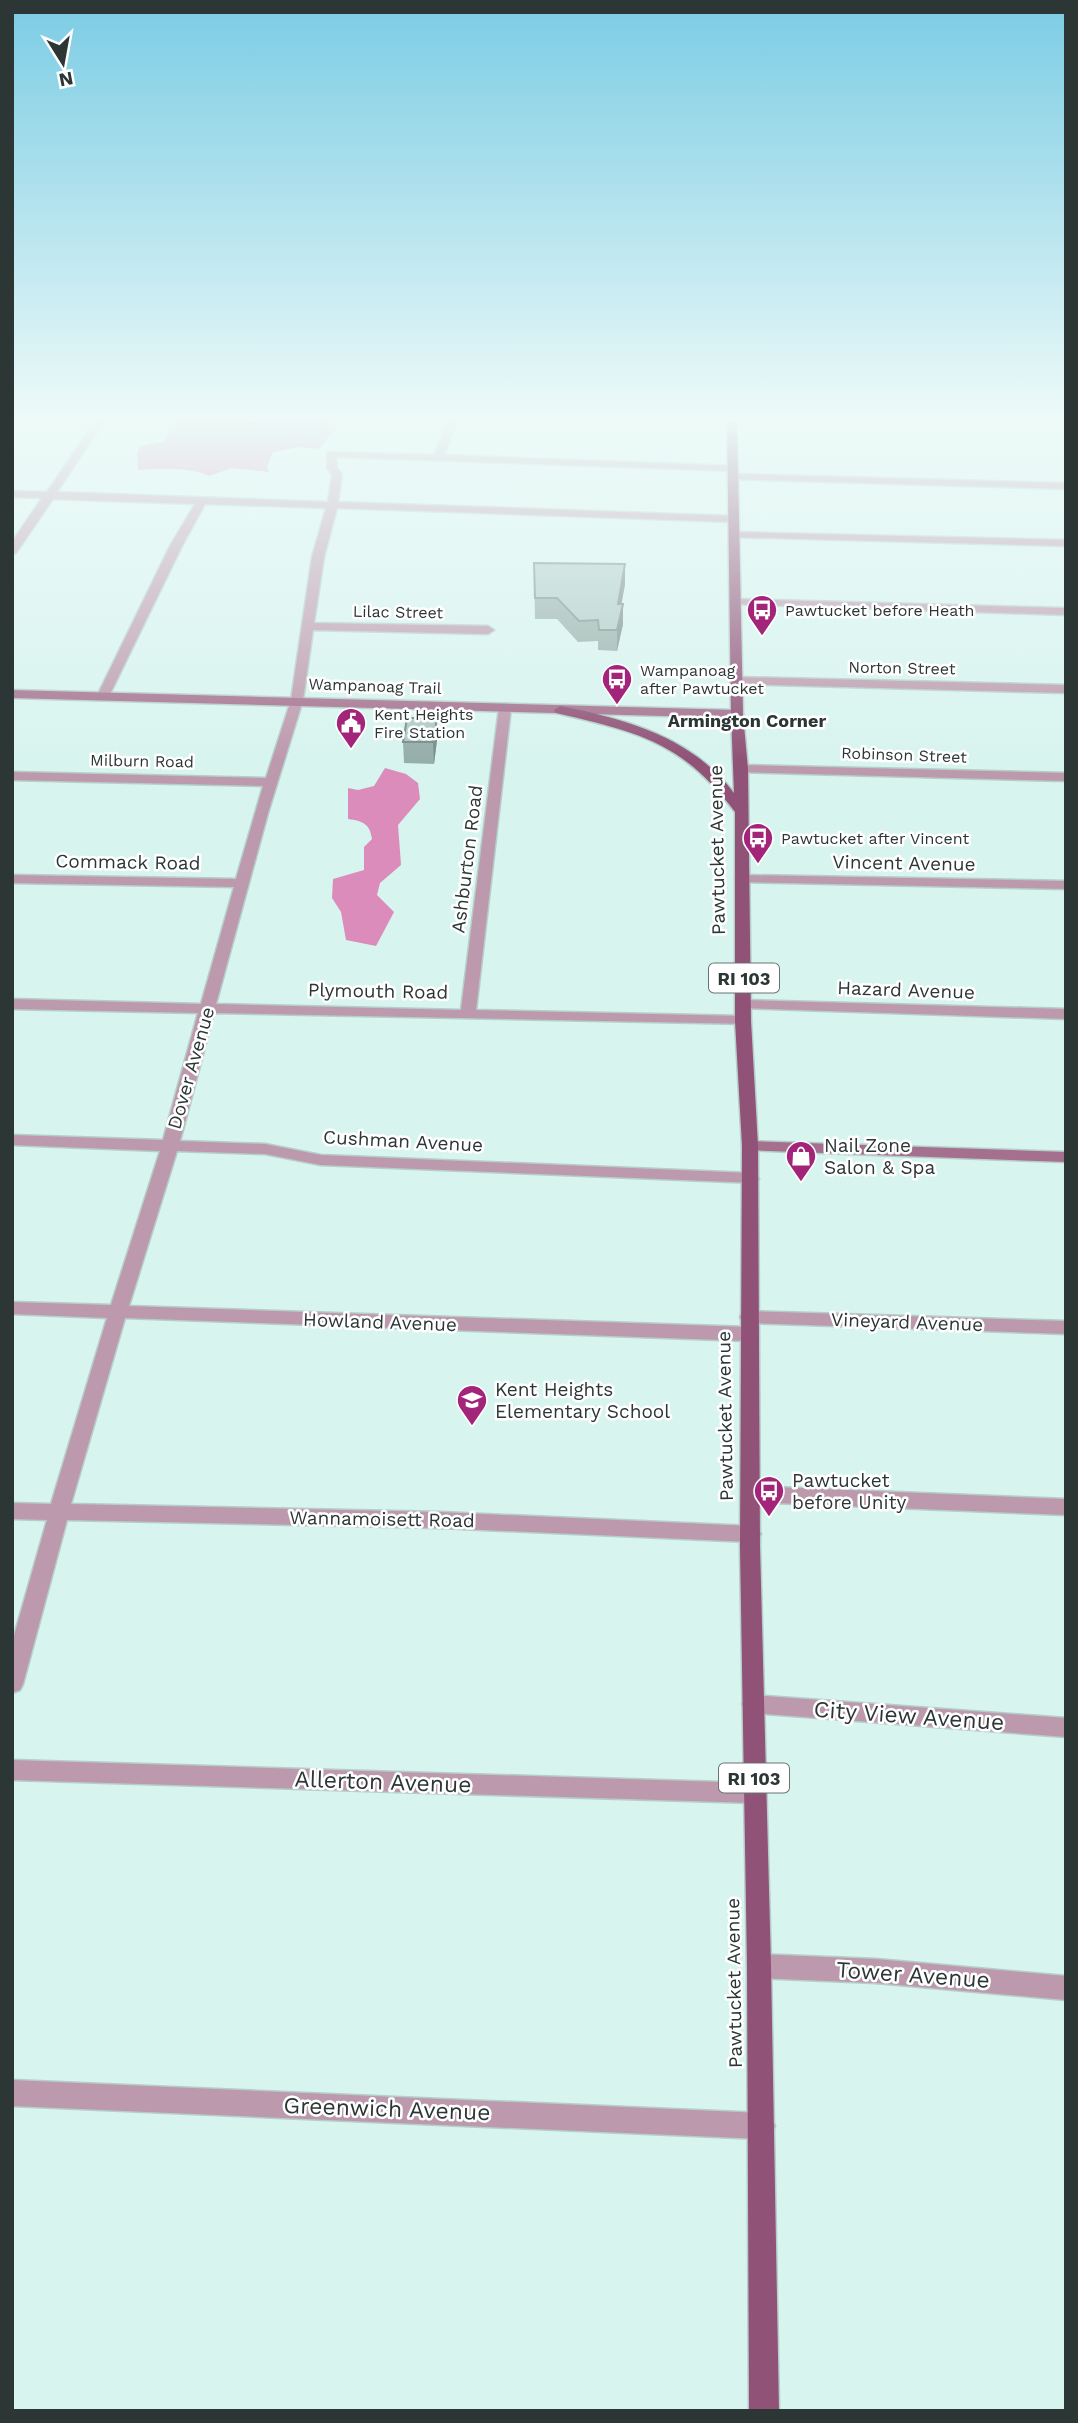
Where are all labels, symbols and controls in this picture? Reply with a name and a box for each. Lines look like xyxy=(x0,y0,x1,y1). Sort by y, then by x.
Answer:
north arrow xyxy=(28,28,98,98)
text: N xyxy=(57,67,75,92)
bus stop icon: Pawtucket before Heath xyxy=(745,593,779,637)
place label: Pawtucket before Heath xyxy=(785,601,975,620)
street label: Lilac Street xyxy=(353,602,444,622)
street label: Norton Street xyxy=(848,658,956,678)
place label: Wampanoag after Pawtucket xyxy=(640,661,764,698)
bus stop icon: Wampanoag after Pawtucket xyxy=(600,662,634,706)
street label: Wampanoag Trail xyxy=(308,674,442,698)
place label: Kent Heights Fire Station xyxy=(374,705,474,742)
public building icon: Kent Heights Fire Station xyxy=(334,706,368,750)
district label: Armington Corner xyxy=(668,710,826,731)
street label: Robinson Street xyxy=(841,743,967,767)
street label: Milburn Road xyxy=(90,751,194,771)
street label: Pawtucket Avenue xyxy=(704,765,730,935)
street label: Ashburton Road xyxy=(447,784,487,934)
bus stop icon: Pawtucket after Vincent xyxy=(741,821,775,865)
place label: Pawtucket after Vincent xyxy=(781,829,969,848)
street label: Commack Road xyxy=(55,849,201,875)
street label: Vincent Avenue xyxy=(832,850,976,876)
road number: RI 103 xyxy=(709,964,779,993)
street label: Hazard Avenue xyxy=(837,976,975,1004)
street label: Plymouth Road xyxy=(308,978,448,1004)
street label: Dover Avenue xyxy=(163,1004,219,1132)
street label: Cushman Avenue xyxy=(322,1125,484,1157)
place label: Nail Zone Salon & Spa xyxy=(824,1134,936,1179)
shop icon: Nail Zone Salon & Spa xyxy=(784,1139,818,1183)
street label: Howland Avenue xyxy=(303,1308,457,1336)
street label: Vineyard Avenue xyxy=(831,1308,983,1336)
street label: Pawtucket Avenue xyxy=(712,1331,738,1501)
place label: Kent Heights Elementary School xyxy=(495,1378,670,1423)
school or university icon: Kent Heights Elementary School xyxy=(455,1383,489,1427)
place label: Pawtucket before Unity xyxy=(792,1469,906,1514)
bus stop icon: Pawtucket before Unity xyxy=(752,1474,786,1518)
street label: Wannamoisett Road xyxy=(289,1506,475,1532)
street label: City View Avenue xyxy=(813,1696,1005,1736)
road number: RI 103 xyxy=(719,1764,789,1792)
street label: Allerton Avenue xyxy=(294,1765,472,1799)
street label: Pawtucket Avenue xyxy=(721,1898,747,2068)
street label: Tower Avenue xyxy=(835,1956,991,1994)
street label: Greenwich Avenue xyxy=(283,2092,491,2126)

